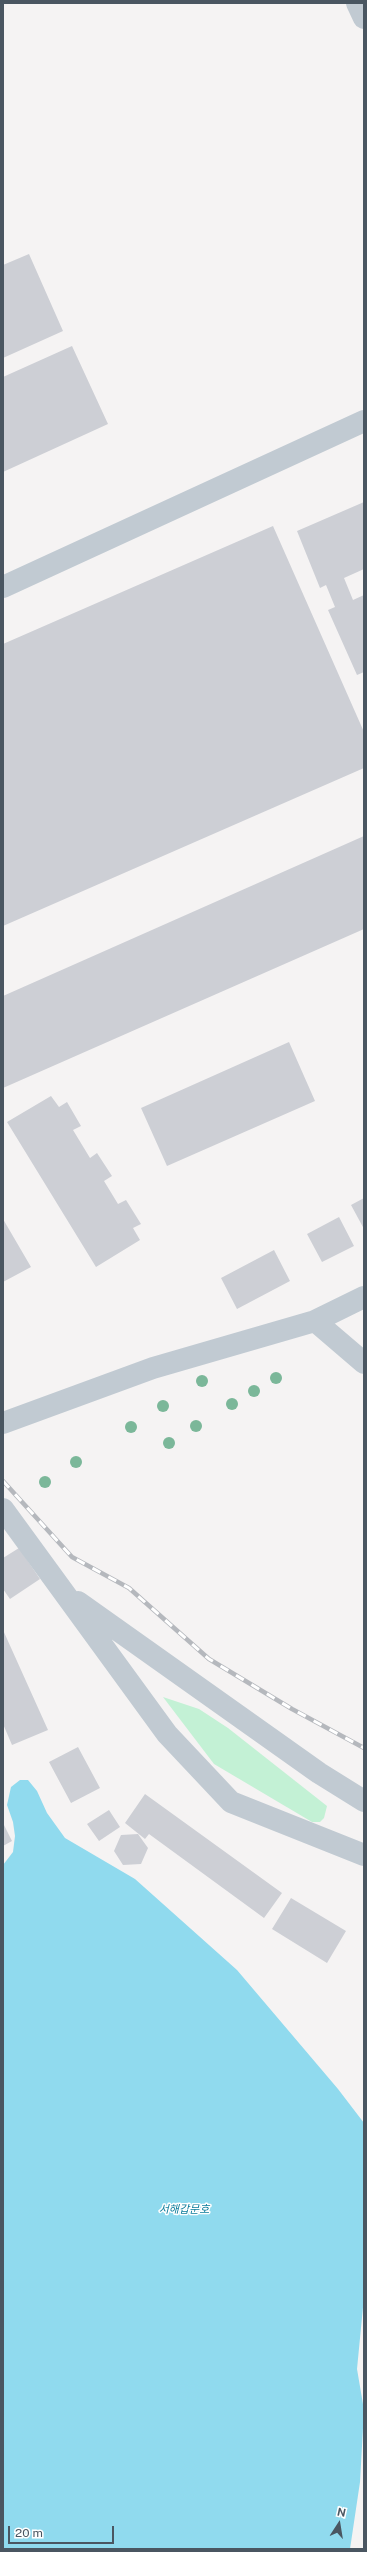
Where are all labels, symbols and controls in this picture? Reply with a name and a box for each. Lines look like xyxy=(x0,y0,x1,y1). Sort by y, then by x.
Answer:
water label: 서해갑문호 xyxy=(159,2203,209,2217)
north arrow xyxy=(319,2504,359,2544)
text: N xyxy=(336,2505,347,2519)
scale bar xyxy=(10,2518,116,2544)
text: 20 m xyxy=(15,2526,43,2540)

